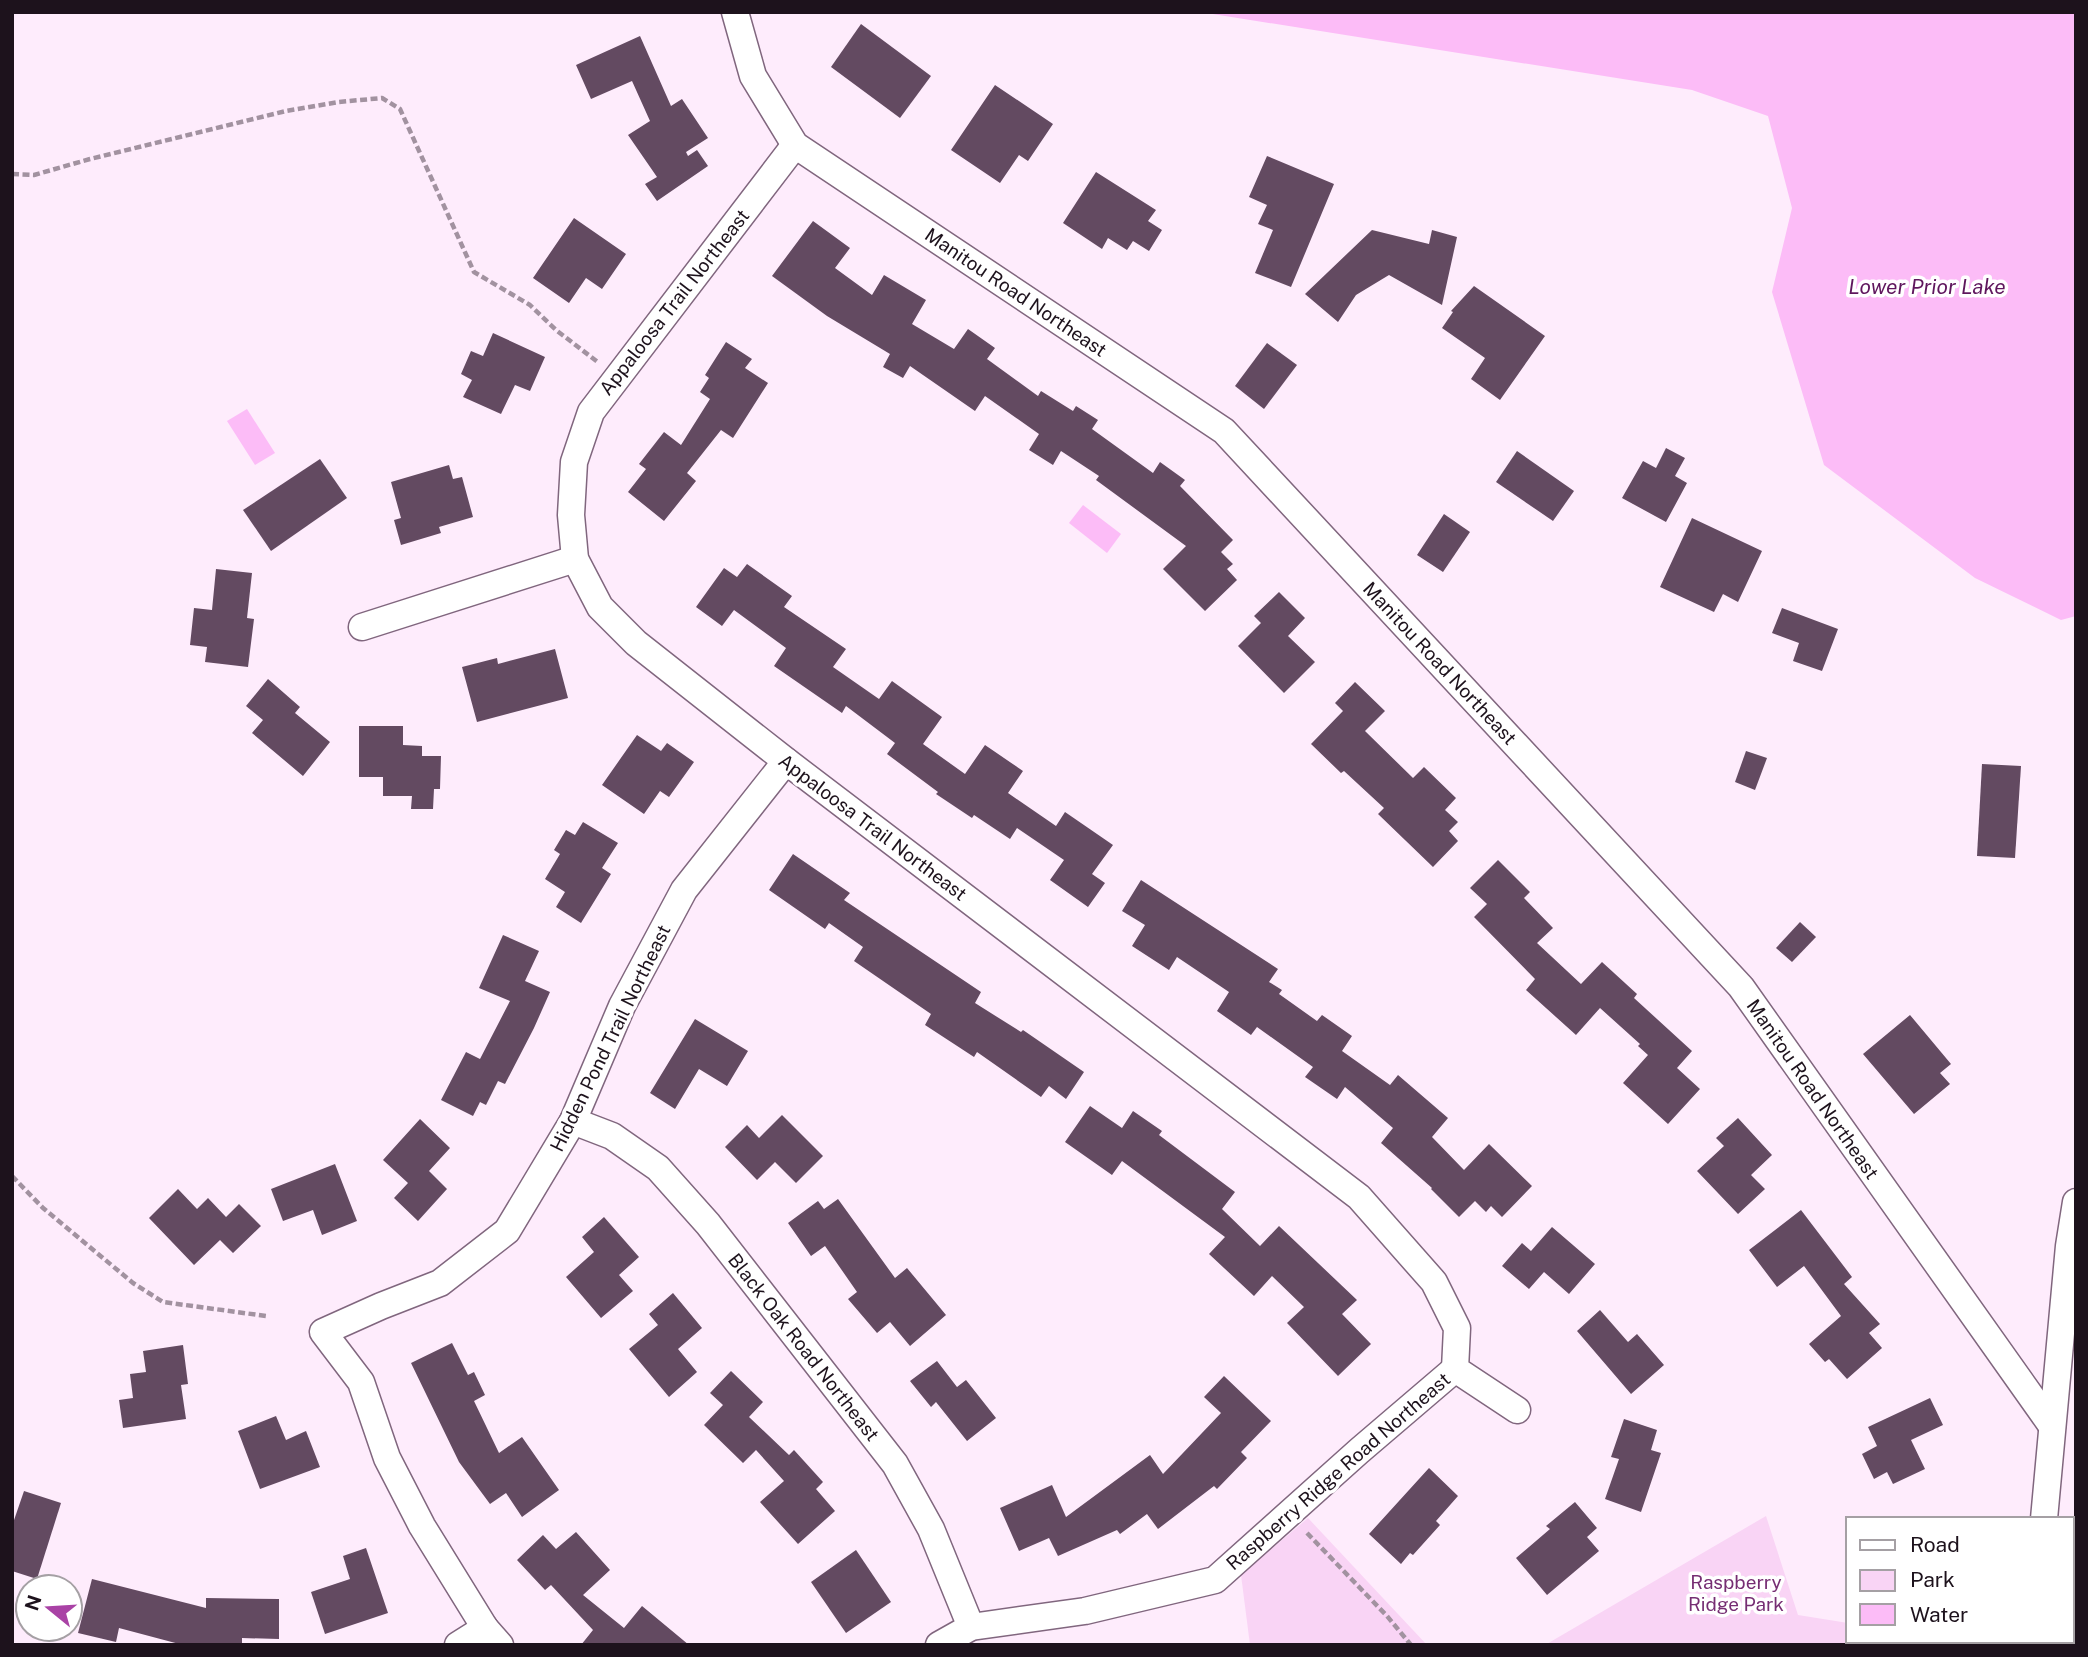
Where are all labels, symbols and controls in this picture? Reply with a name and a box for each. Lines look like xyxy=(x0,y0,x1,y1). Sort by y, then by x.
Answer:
street label: Appaloosa Trail Northeast xyxy=(595,205,753,399)
street label: Manitou Road Northeast xyxy=(921,223,1111,361)
water label: Lower Prior Lake xyxy=(1848,274,2006,299)
street label: Manitou Road Northeast xyxy=(1359,577,1521,749)
street label: Appaloosa Trail Northeast xyxy=(775,749,971,905)
street label: Hidden Pond Trail Northeast xyxy=(545,921,675,1155)
street label: Manitou Road Northeast xyxy=(1743,995,1883,1183)
street label: Black Oak Road Northeast xyxy=(724,1249,884,1445)
street label: Raspberry Ridge Road Northeast xyxy=(1222,1368,1454,1574)
legend xyxy=(1846,1517,2074,1643)
text: Road xyxy=(1910,1532,1960,1557)
text: Park xyxy=(1910,1567,1955,1592)
park label: Raspberry Ridge Park xyxy=(1688,1571,1784,1615)
north arrow xyxy=(14,1573,84,1643)
text: N xyxy=(20,1592,46,1613)
text: Water xyxy=(1910,1602,1968,1627)

